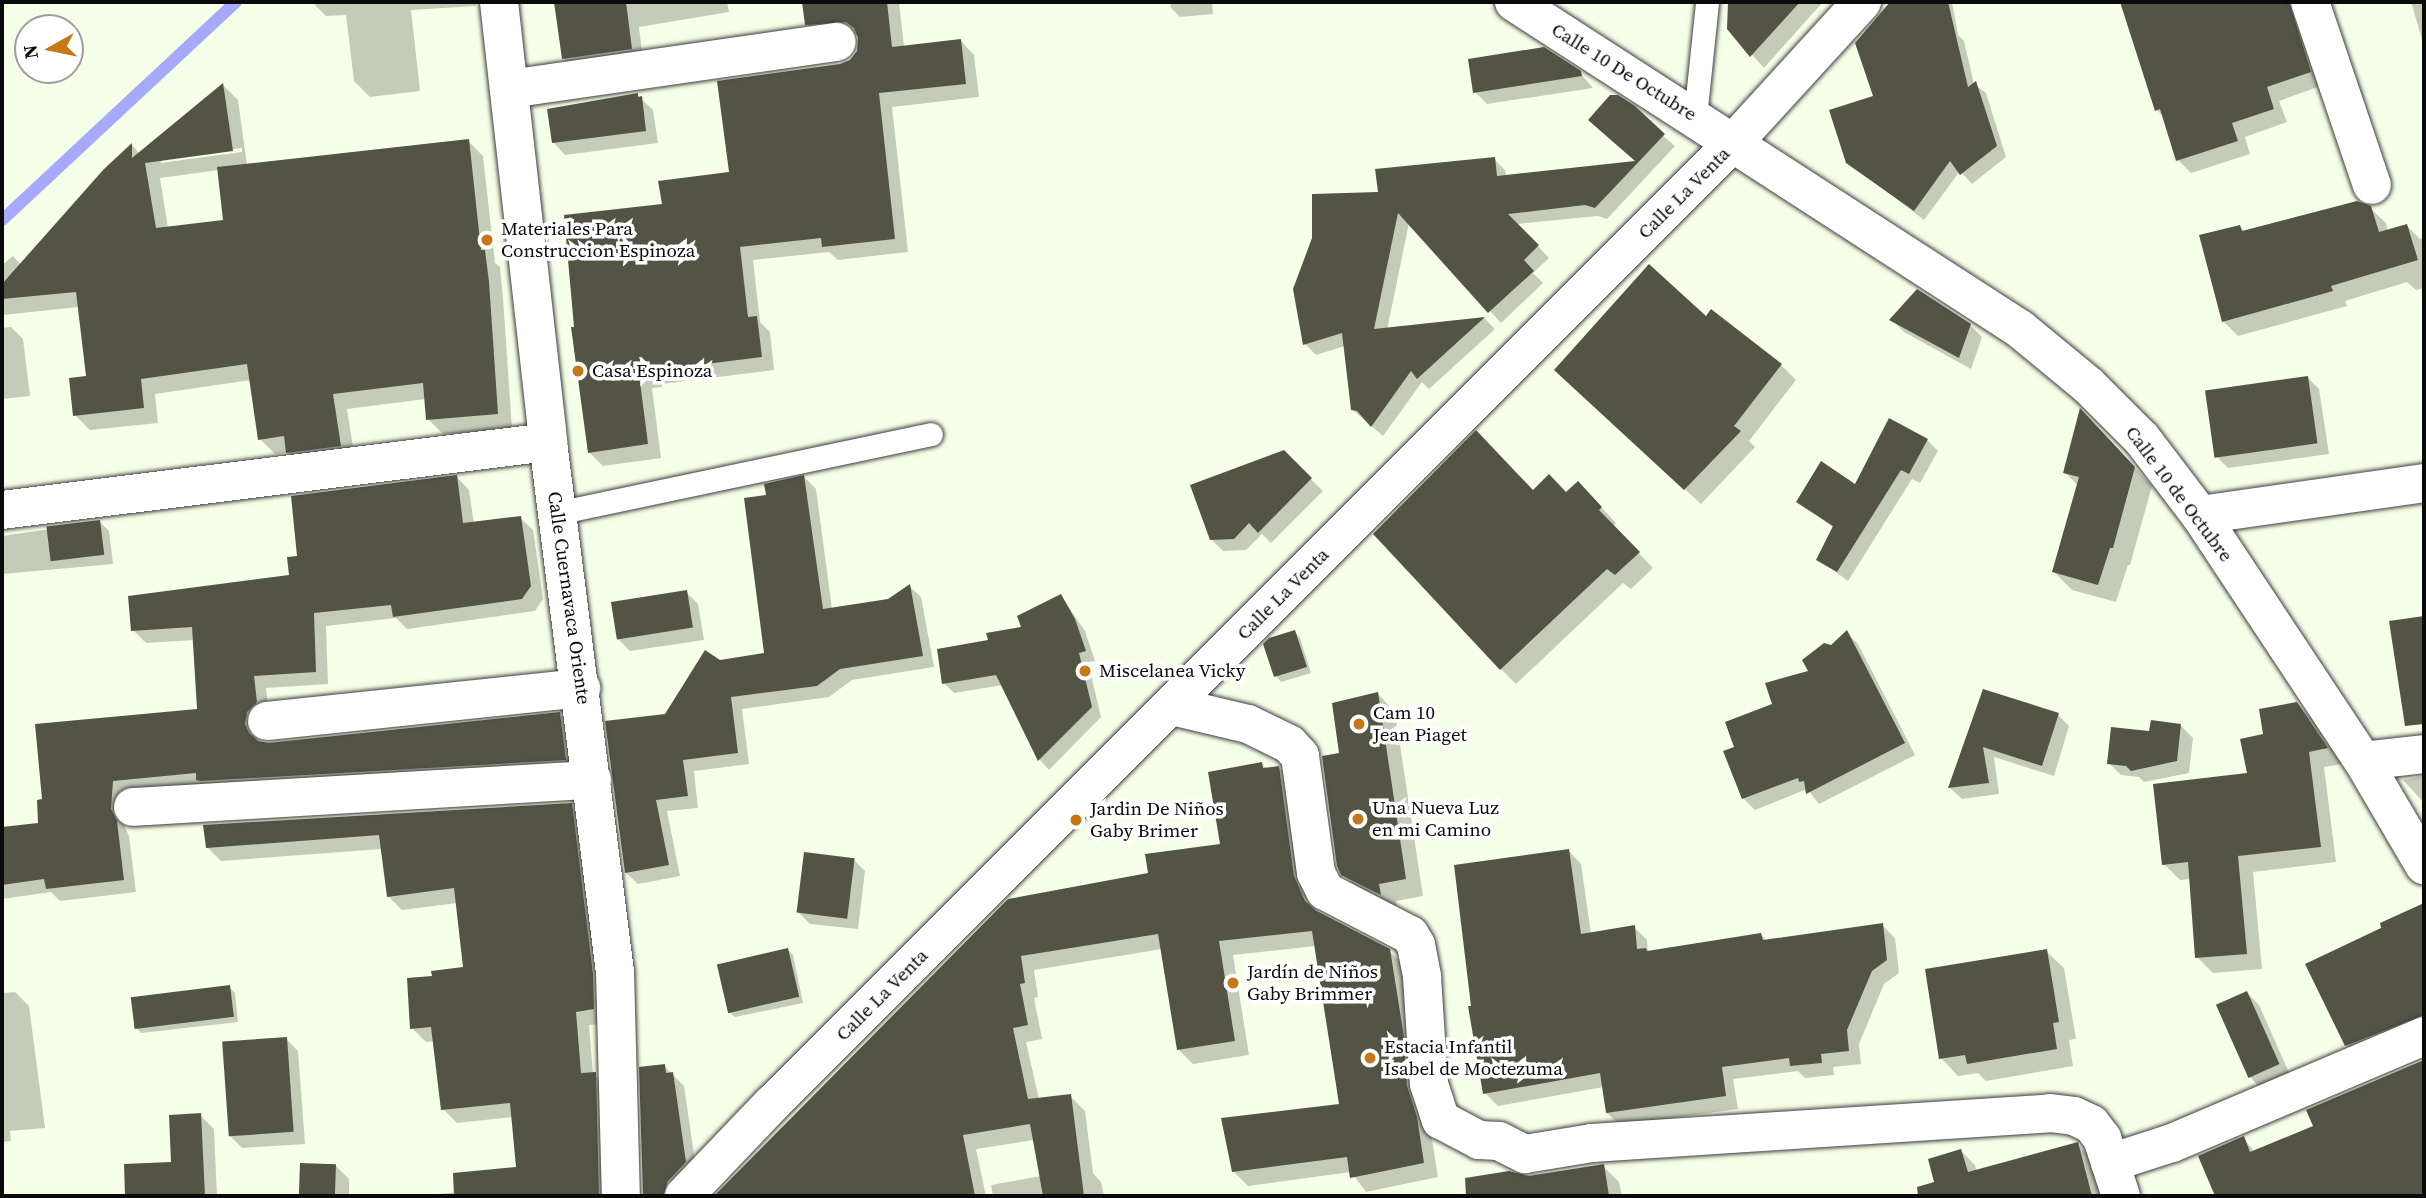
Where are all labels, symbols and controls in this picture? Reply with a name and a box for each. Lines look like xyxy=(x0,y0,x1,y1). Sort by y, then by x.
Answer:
north arrow xyxy=(14,14,84,84)
street label: Calle 10 De Octubre xyxy=(1547,18,1701,126)
text: N xyxy=(16,43,44,61)
street label: Calle La Venta xyxy=(1633,142,1735,244)
place label: Materiales Para Construccion Espinoza xyxy=(501,218,695,262)
marker: Materiales Para Construccion Espinoza xyxy=(479,232,495,248)
place label: Casa Espinoza xyxy=(592,360,713,382)
marker: Casa Espinoza xyxy=(570,363,586,379)
street label: Calle 10 de Octubre xyxy=(2121,422,2237,566)
street label: Calle Cuernavaca Oriente xyxy=(543,490,595,706)
street label: Calle La Venta xyxy=(1232,543,1334,645)
place label: Miscelanea Vicky xyxy=(1099,660,1246,682)
marker: Miscelanea Vicky xyxy=(1077,663,1093,679)
place label: Cam 10 Jean Piaget xyxy=(1373,702,1467,746)
marker: Cam 10 Jean Piaget xyxy=(1351,716,1367,732)
place label: Una Nueva Luz en mi Camino xyxy=(1372,797,1499,841)
place label: Jardin De Niños Gaby Brimer xyxy=(1090,798,1224,842)
marker: Una Nueva Luz en mi Camino xyxy=(1350,811,1366,827)
marker: Jardin De Niños Gaby Brimer xyxy=(1068,812,1084,828)
street label: Calle La Venta xyxy=(831,944,933,1046)
place label: Jardín de Niños Gaby Brimmer xyxy=(1247,961,1378,1005)
marker: Jardín de Niños Gaby Brimmer xyxy=(1225,975,1241,991)
place label: Estacia Infantil Isabel de Moctezuma xyxy=(1384,1036,1563,1080)
marker: Estacia Infantil Isabel de Moctezuma xyxy=(1362,1050,1378,1066)

